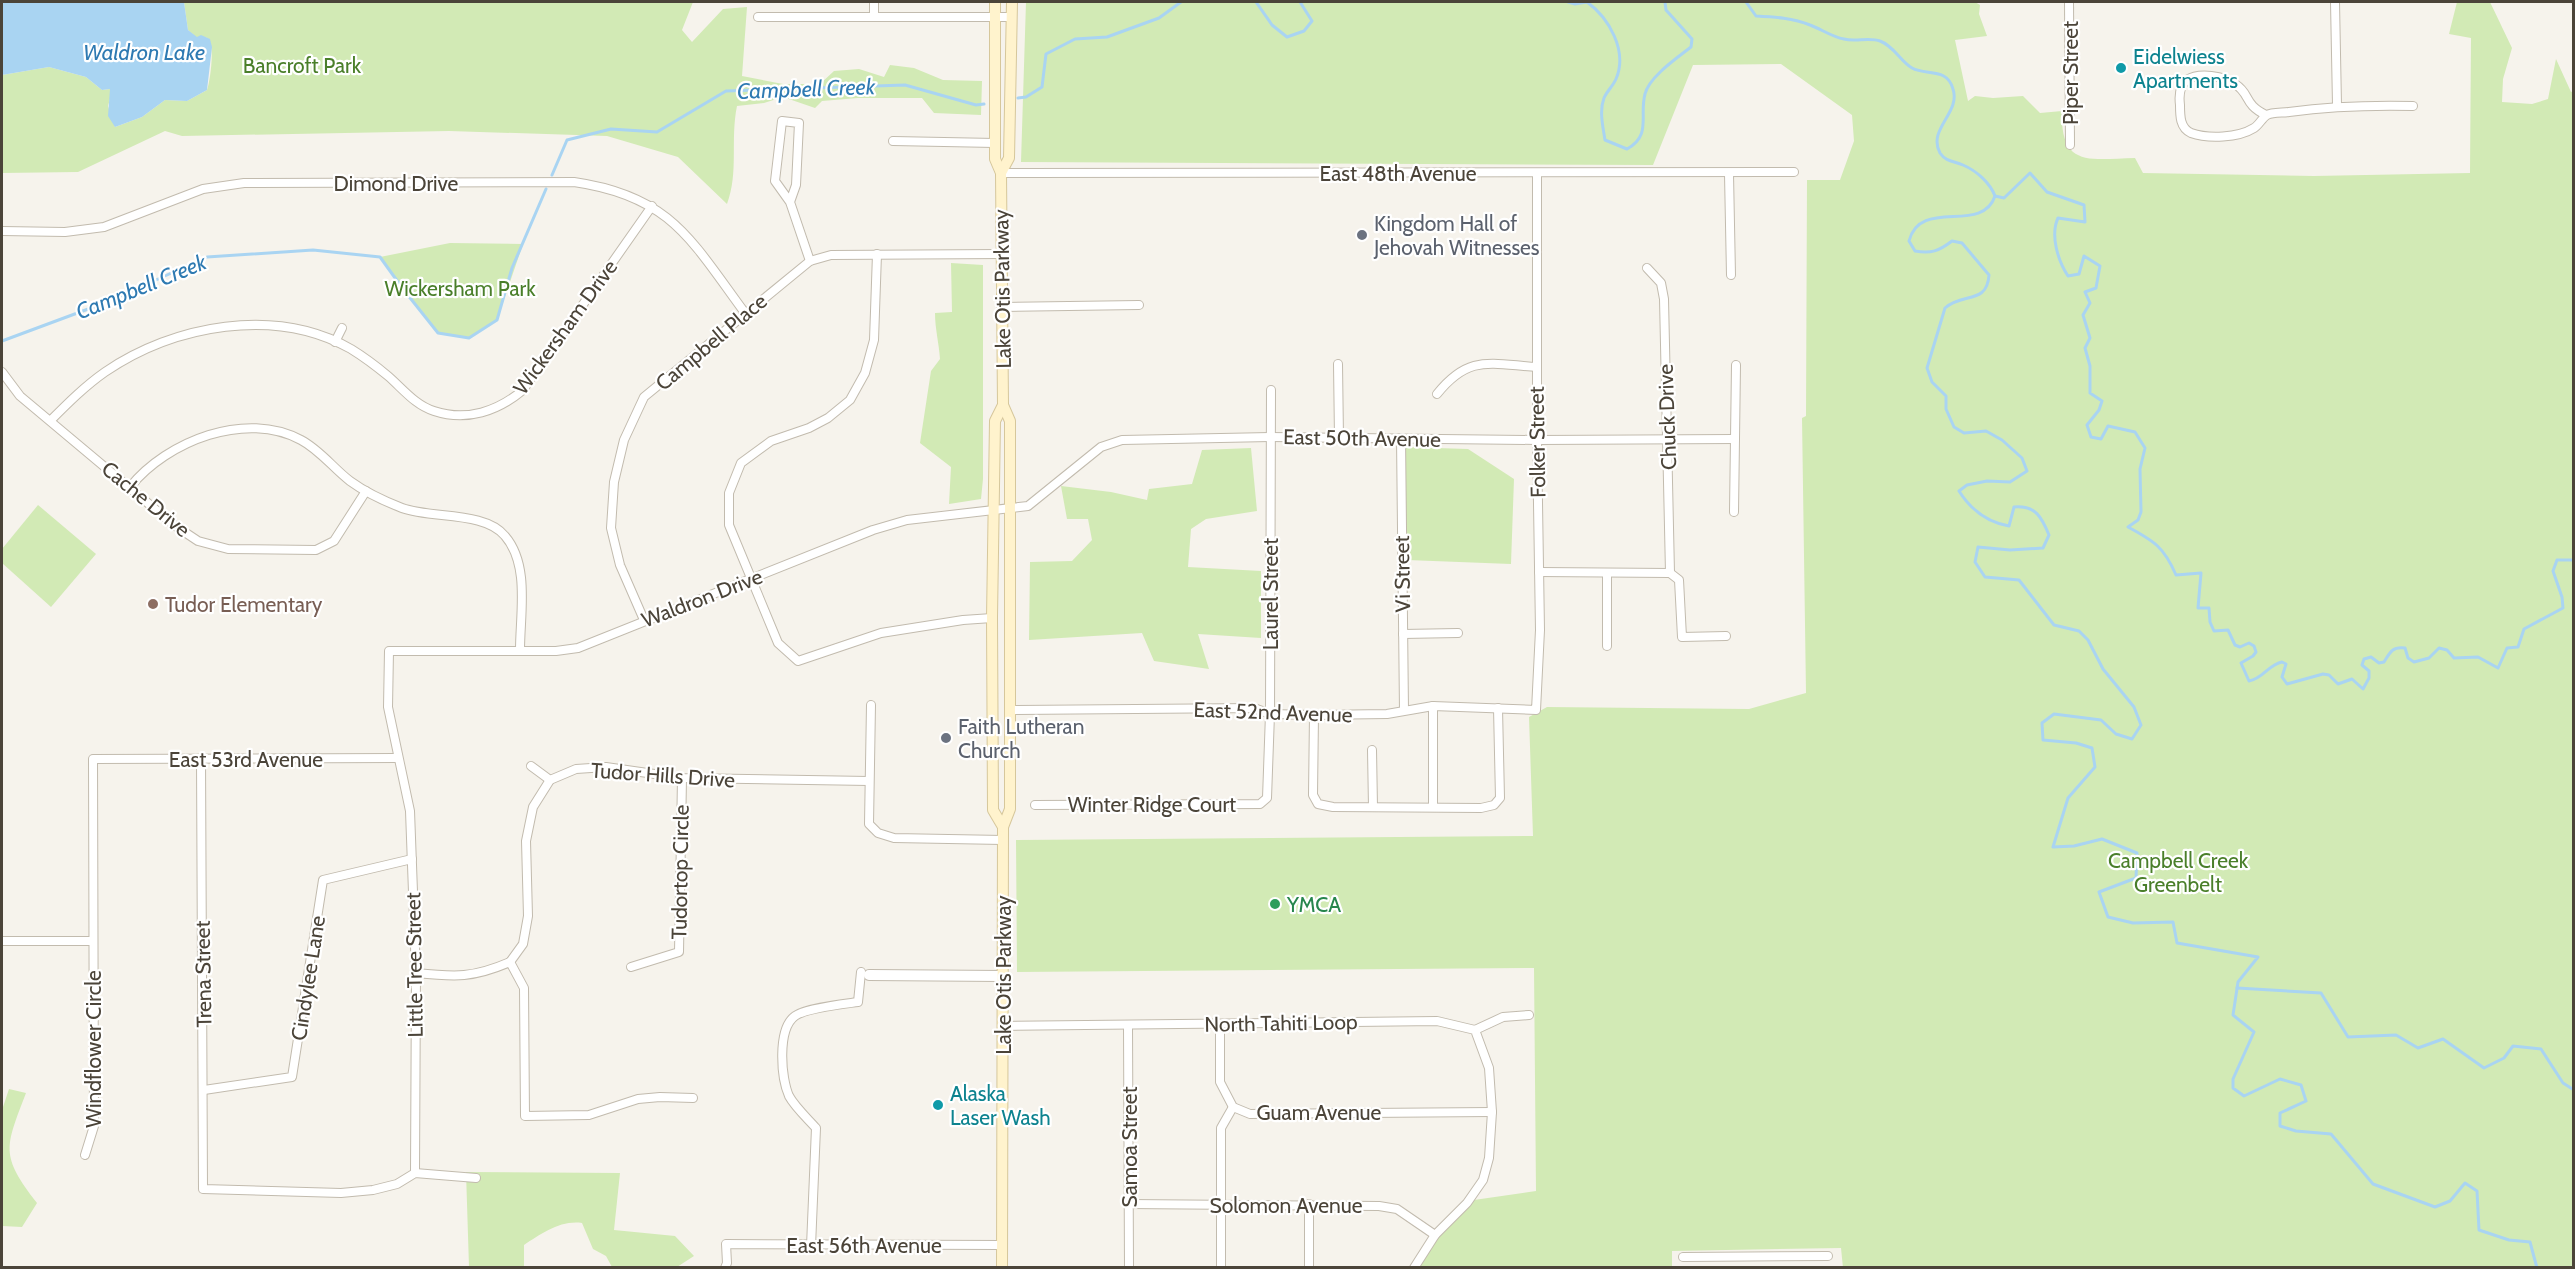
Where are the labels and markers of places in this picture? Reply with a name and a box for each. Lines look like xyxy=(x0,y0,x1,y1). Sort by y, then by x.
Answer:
place label: Eidelwiess Apartments xyxy=(2133,44,2238,93)
marker: Eidelwiess Apartments xyxy=(2114,61,2128,75)
place label: Kingdom Hall of Jehovah Witnesses xyxy=(1373,211,1540,260)
marker: Kingdom Hall of Jehovah Witnesses xyxy=(1355,228,1369,242)
place label: Tudor Elementary xyxy=(165,592,323,617)
marker: Tudor Elementary xyxy=(146,597,160,611)
place label: Faith Lutheran Church xyxy=(958,714,1084,763)
marker: Faith Lutheran Church xyxy=(939,731,953,745)
place label: YMCA xyxy=(1286,892,1341,917)
marker: YMCA xyxy=(1268,897,1282,911)
place label: Alaska Laser Wash xyxy=(950,1081,1051,1130)
marker: Alaska Laser Wash xyxy=(931,1098,945,1112)

